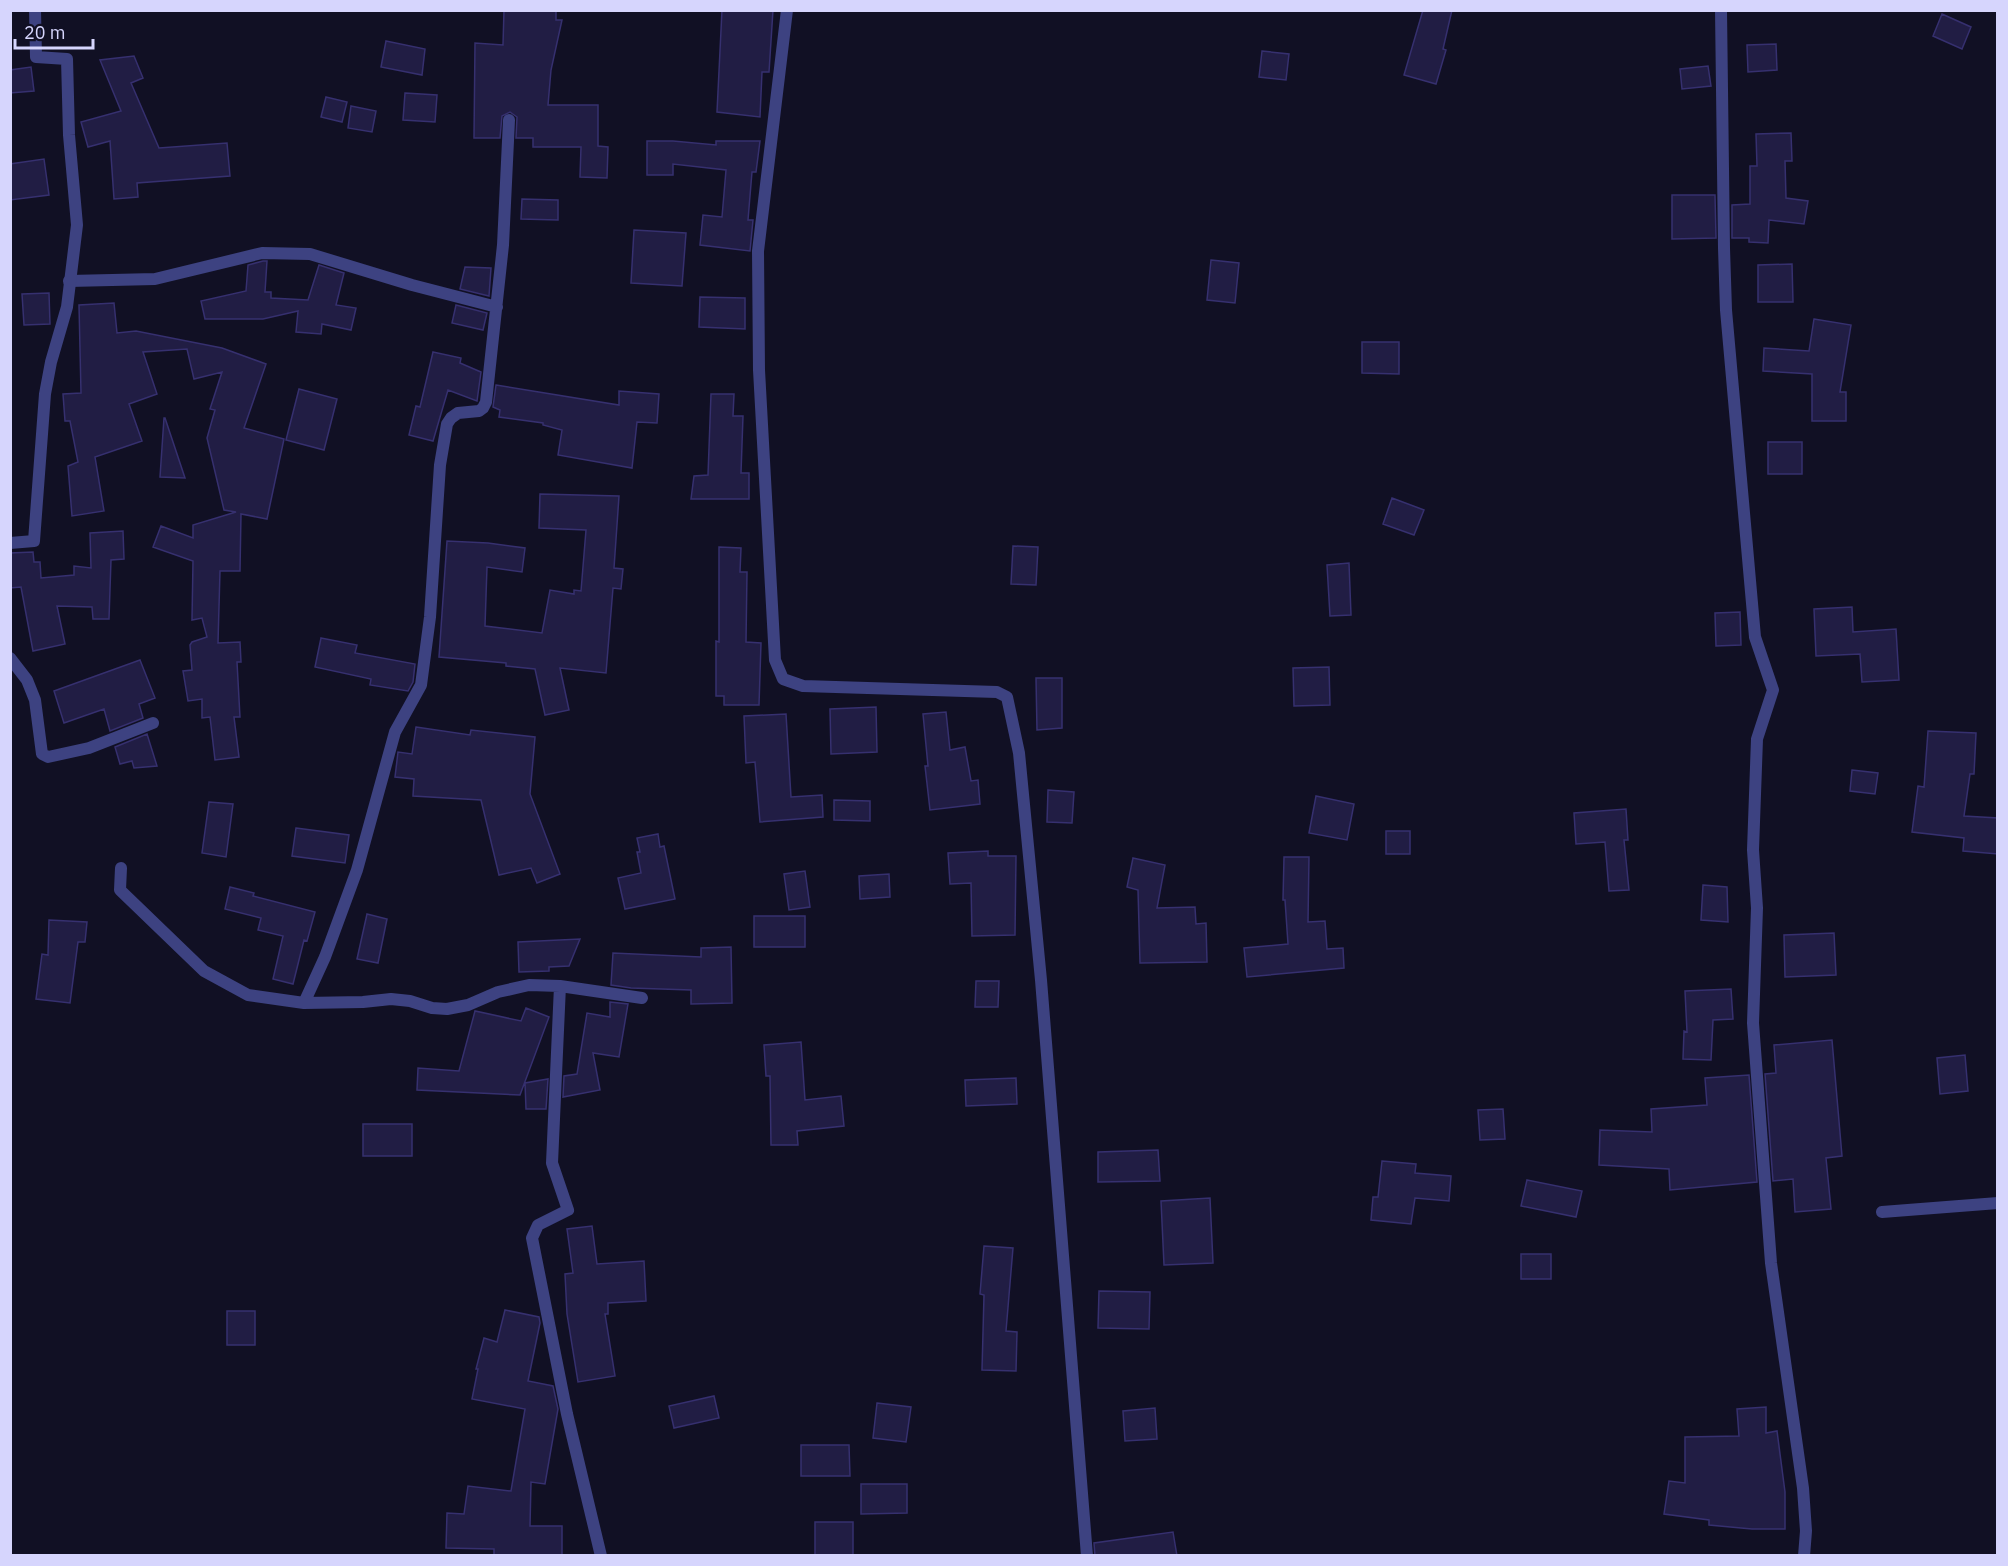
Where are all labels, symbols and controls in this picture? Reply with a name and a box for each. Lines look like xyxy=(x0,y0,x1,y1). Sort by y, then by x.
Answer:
scale bar xyxy=(15,12,93,50)
text: 20 m xyxy=(24,21,66,44)

